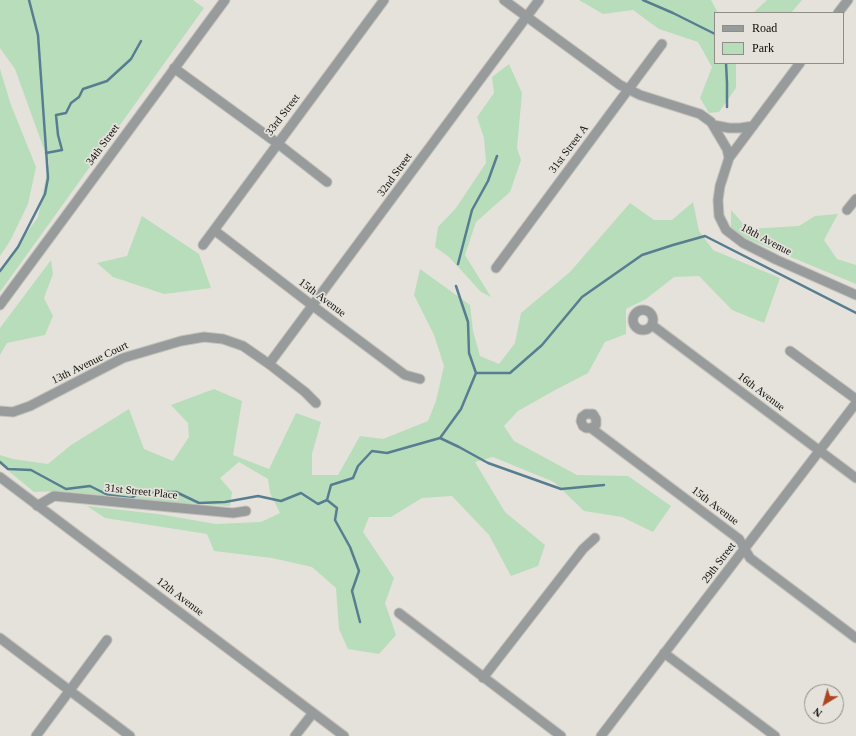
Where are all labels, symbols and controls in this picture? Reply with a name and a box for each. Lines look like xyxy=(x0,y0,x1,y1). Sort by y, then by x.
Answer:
legend xyxy=(714,12,844,64)
text: Road xyxy=(752,21,777,35)
text: Park xyxy=(752,41,774,55)
street label: 33rd Street xyxy=(263,92,303,138)
street label: 34th Street xyxy=(84,122,122,168)
street label: 31st Street A xyxy=(546,122,592,176)
street label: 32nd Street xyxy=(375,151,415,199)
street label: 18th Avenue xyxy=(738,221,794,259)
street label: 15th Avenue xyxy=(296,276,348,320)
street label: 13th Avenue Court xyxy=(50,339,130,387)
street label: 16th Avenue xyxy=(735,370,787,414)
street label: 31st Street Place xyxy=(104,482,178,502)
street label: 15th Avenue xyxy=(689,484,741,528)
street label: 29th Street xyxy=(699,540,739,586)
street label: 12th Avenue xyxy=(154,575,206,619)
north arrow xyxy=(804,684,844,724)
text: N xyxy=(811,706,824,720)

